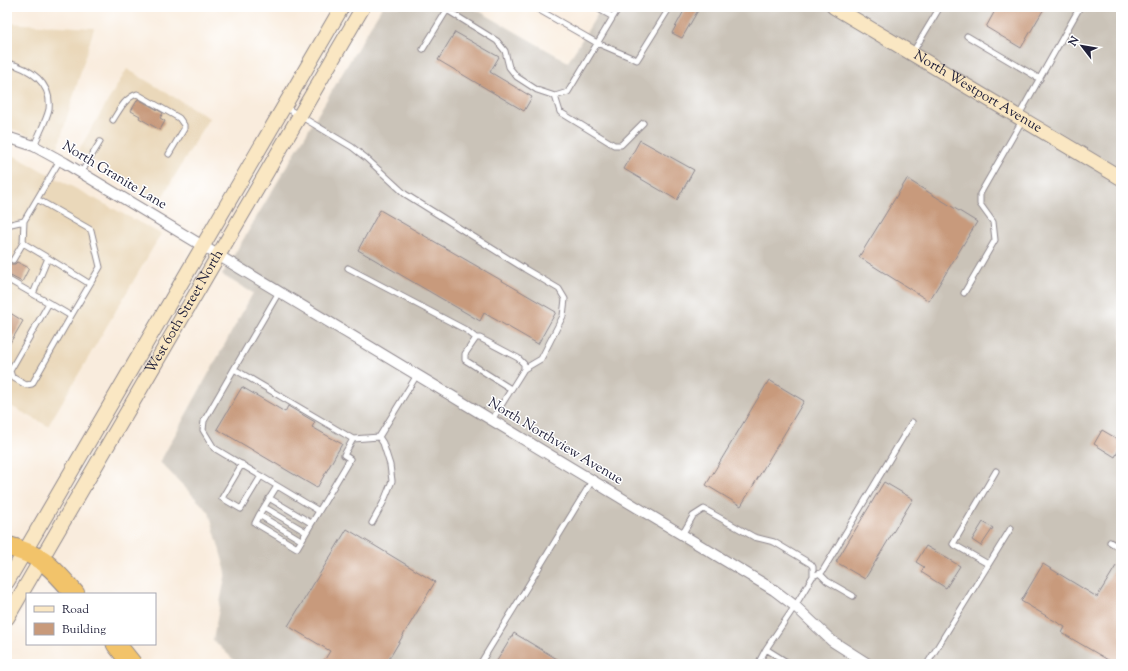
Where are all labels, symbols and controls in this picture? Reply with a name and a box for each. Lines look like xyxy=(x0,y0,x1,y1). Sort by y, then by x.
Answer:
north arrow xyxy=(1062,26,1102,66)
text: N xyxy=(1065,33,1084,50)
street label: North Westport Avenue xyxy=(910,46,1045,138)
street label: North Granite Lane xyxy=(58,137,170,215)
street label: West 60th Street North xyxy=(141,246,229,378)
street label: North Northview Avenue xyxy=(484,394,626,490)
legend xyxy=(26,593,156,645)
text: Road xyxy=(62,601,89,619)
text: Building xyxy=(62,621,106,639)

